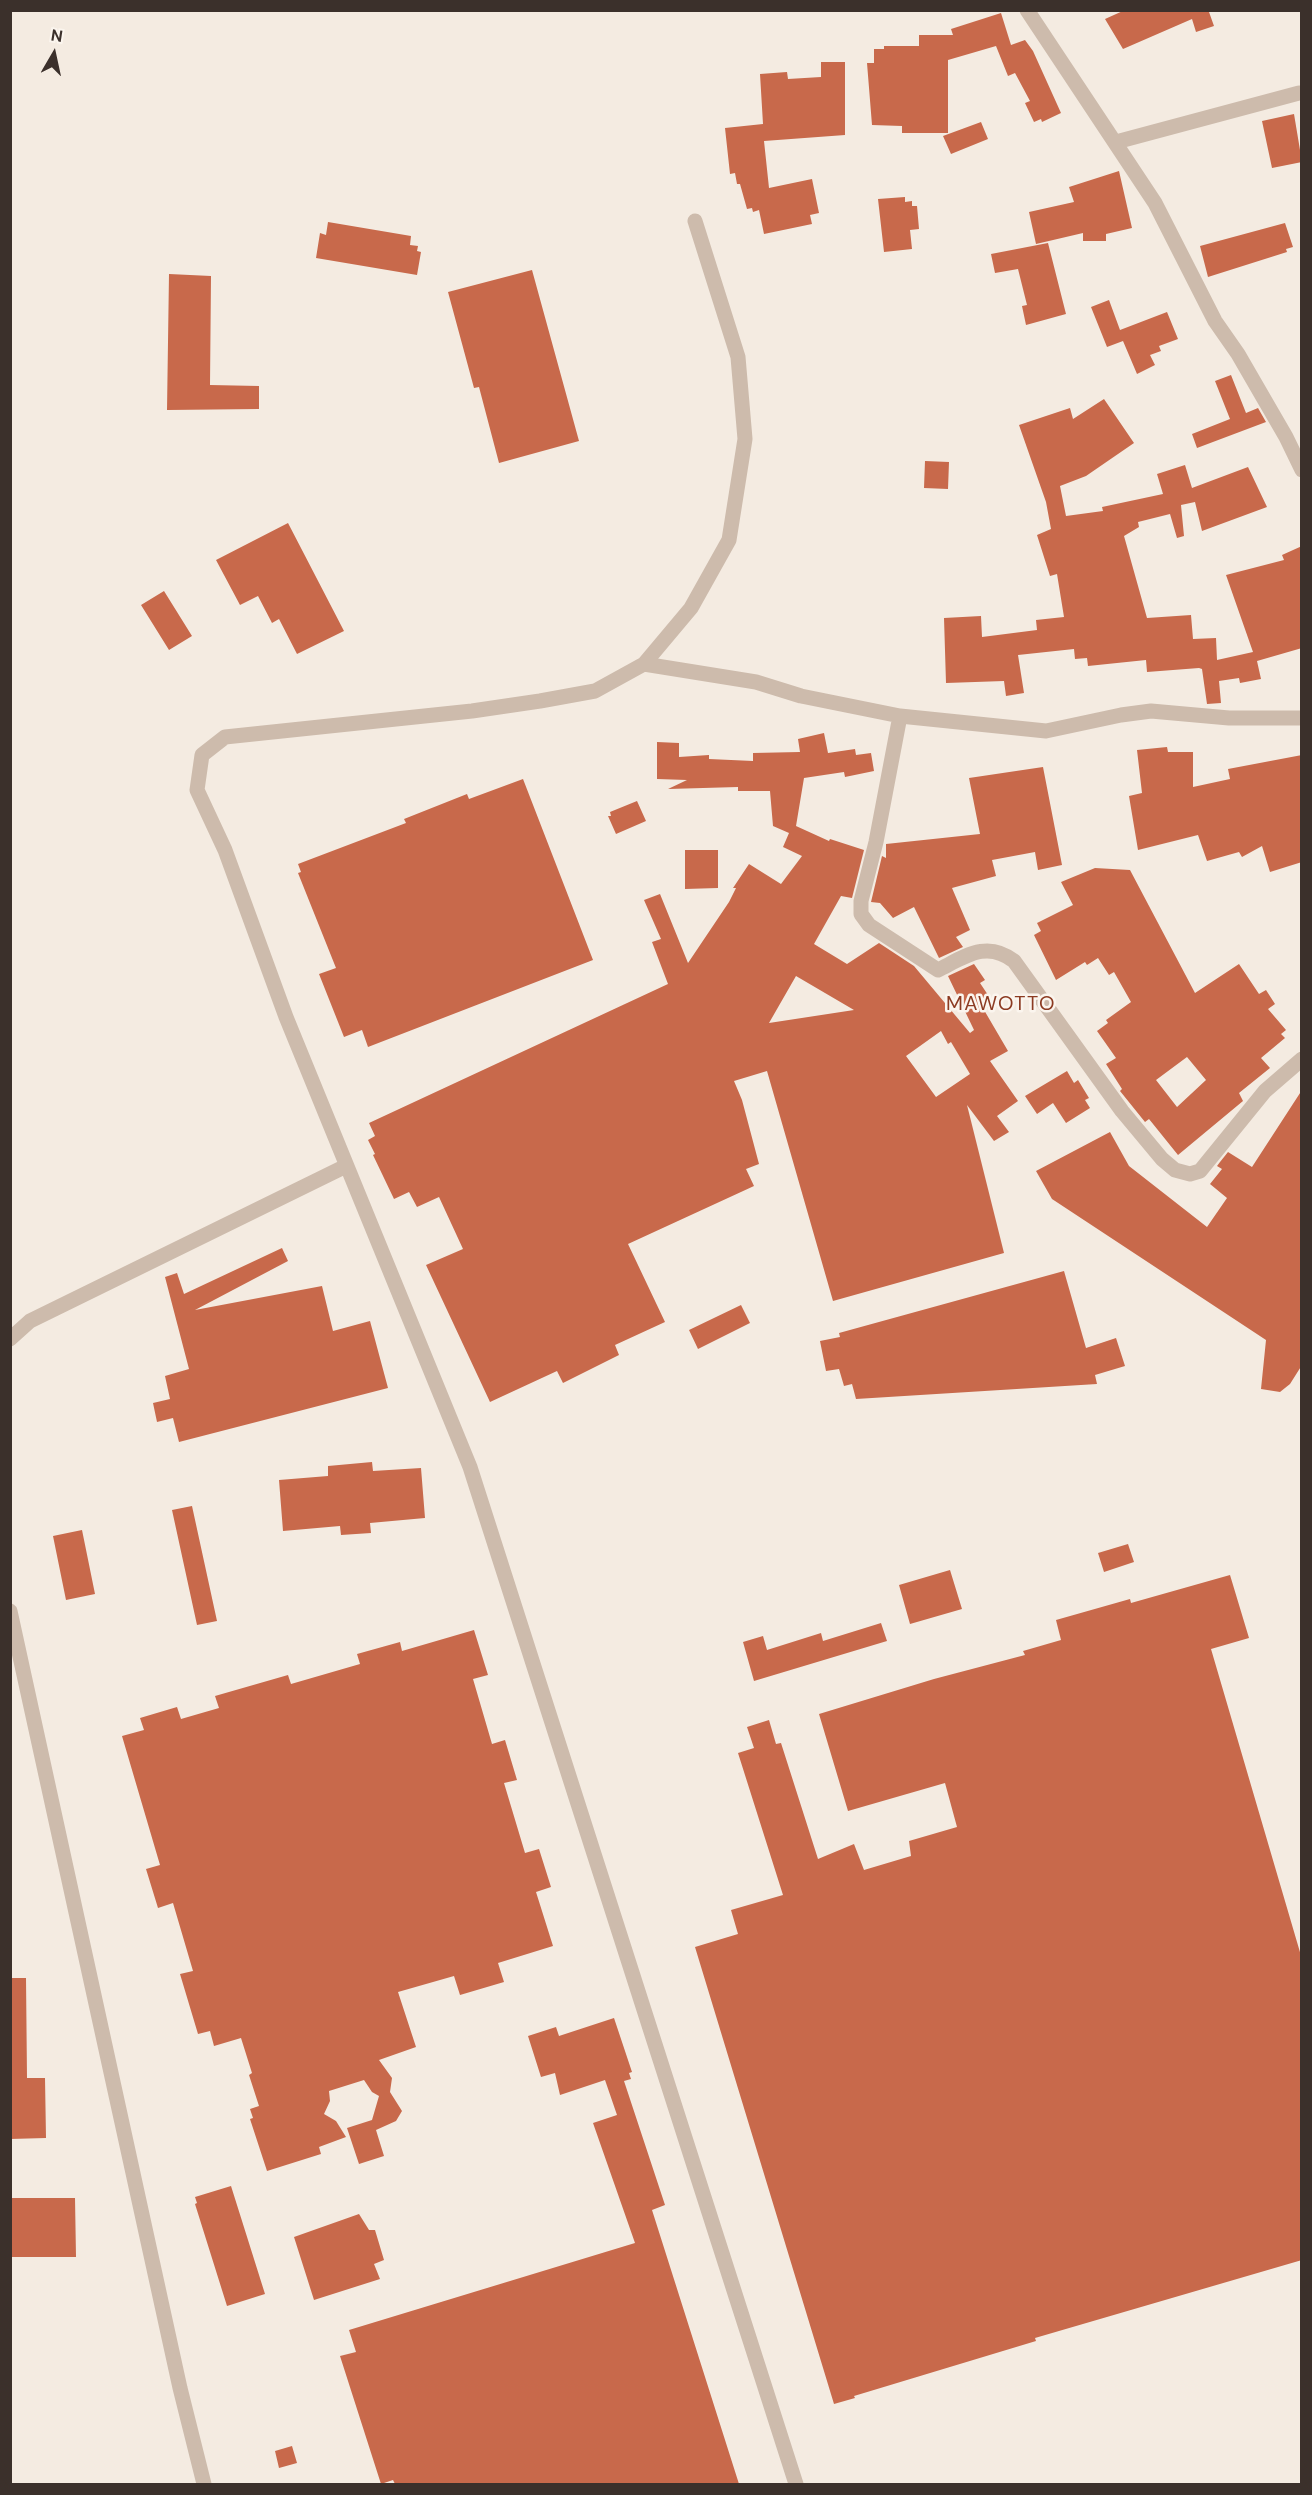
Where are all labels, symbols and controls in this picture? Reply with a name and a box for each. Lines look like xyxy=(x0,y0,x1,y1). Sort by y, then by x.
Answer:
north arrow xyxy=(24,24,84,84)
text: N xyxy=(49,24,64,47)
district label: MAWOTTO xyxy=(946,993,1056,1017)

